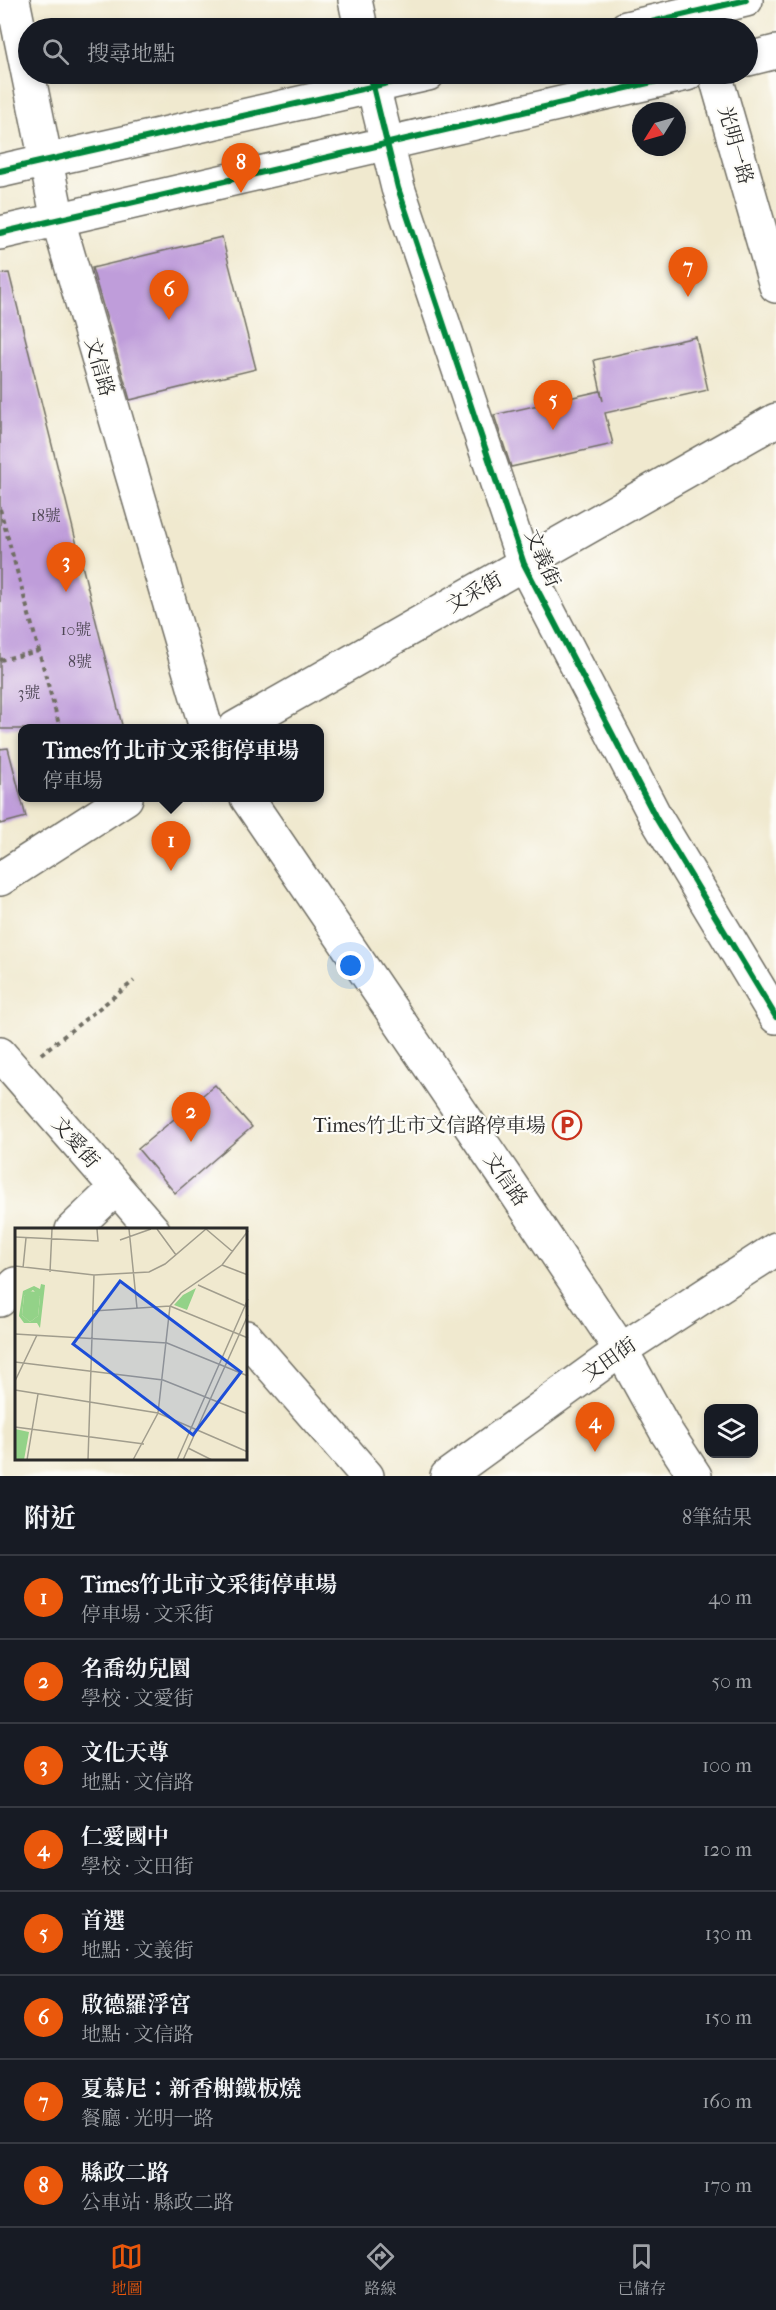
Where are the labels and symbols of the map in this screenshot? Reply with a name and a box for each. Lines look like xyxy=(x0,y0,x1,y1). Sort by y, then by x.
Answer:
north arrow xyxy=(632,102,686,156)
street label: 光明一路 xyxy=(713,104,758,187)
pin: 8 xyxy=(222,144,260,193)
pin: 7 xyxy=(668,248,708,297)
pin: 6 xyxy=(150,270,188,320)
street label: 文信路 xyxy=(80,335,119,399)
pin: 5 xyxy=(534,380,572,430)
house number: 18號 xyxy=(31,506,61,525)
street label: 文義街 xyxy=(520,526,565,590)
pin: 3 xyxy=(46,542,86,592)
street label: 文采街 xyxy=(443,567,506,617)
house number: 10號 xyxy=(61,620,91,639)
house number: 8號 xyxy=(68,652,92,671)
house number: 3號 xyxy=(18,683,40,702)
pin: 1 xyxy=(152,822,190,871)
your location xyxy=(336,951,365,980)
pin: 2 xyxy=(172,1092,210,1142)
parking icon: Times竹北市文信路停車場 xyxy=(551,1109,583,1141)
street label: 文愛街 xyxy=(47,1112,104,1173)
place label: Times竹北市文信路停車場 xyxy=(313,1114,546,1137)
street label: 文信路 xyxy=(479,1148,532,1210)
inset map xyxy=(15,1228,248,1461)
street label: 文田街 xyxy=(578,1333,640,1386)
pin: 4 xyxy=(576,1402,614,1452)

